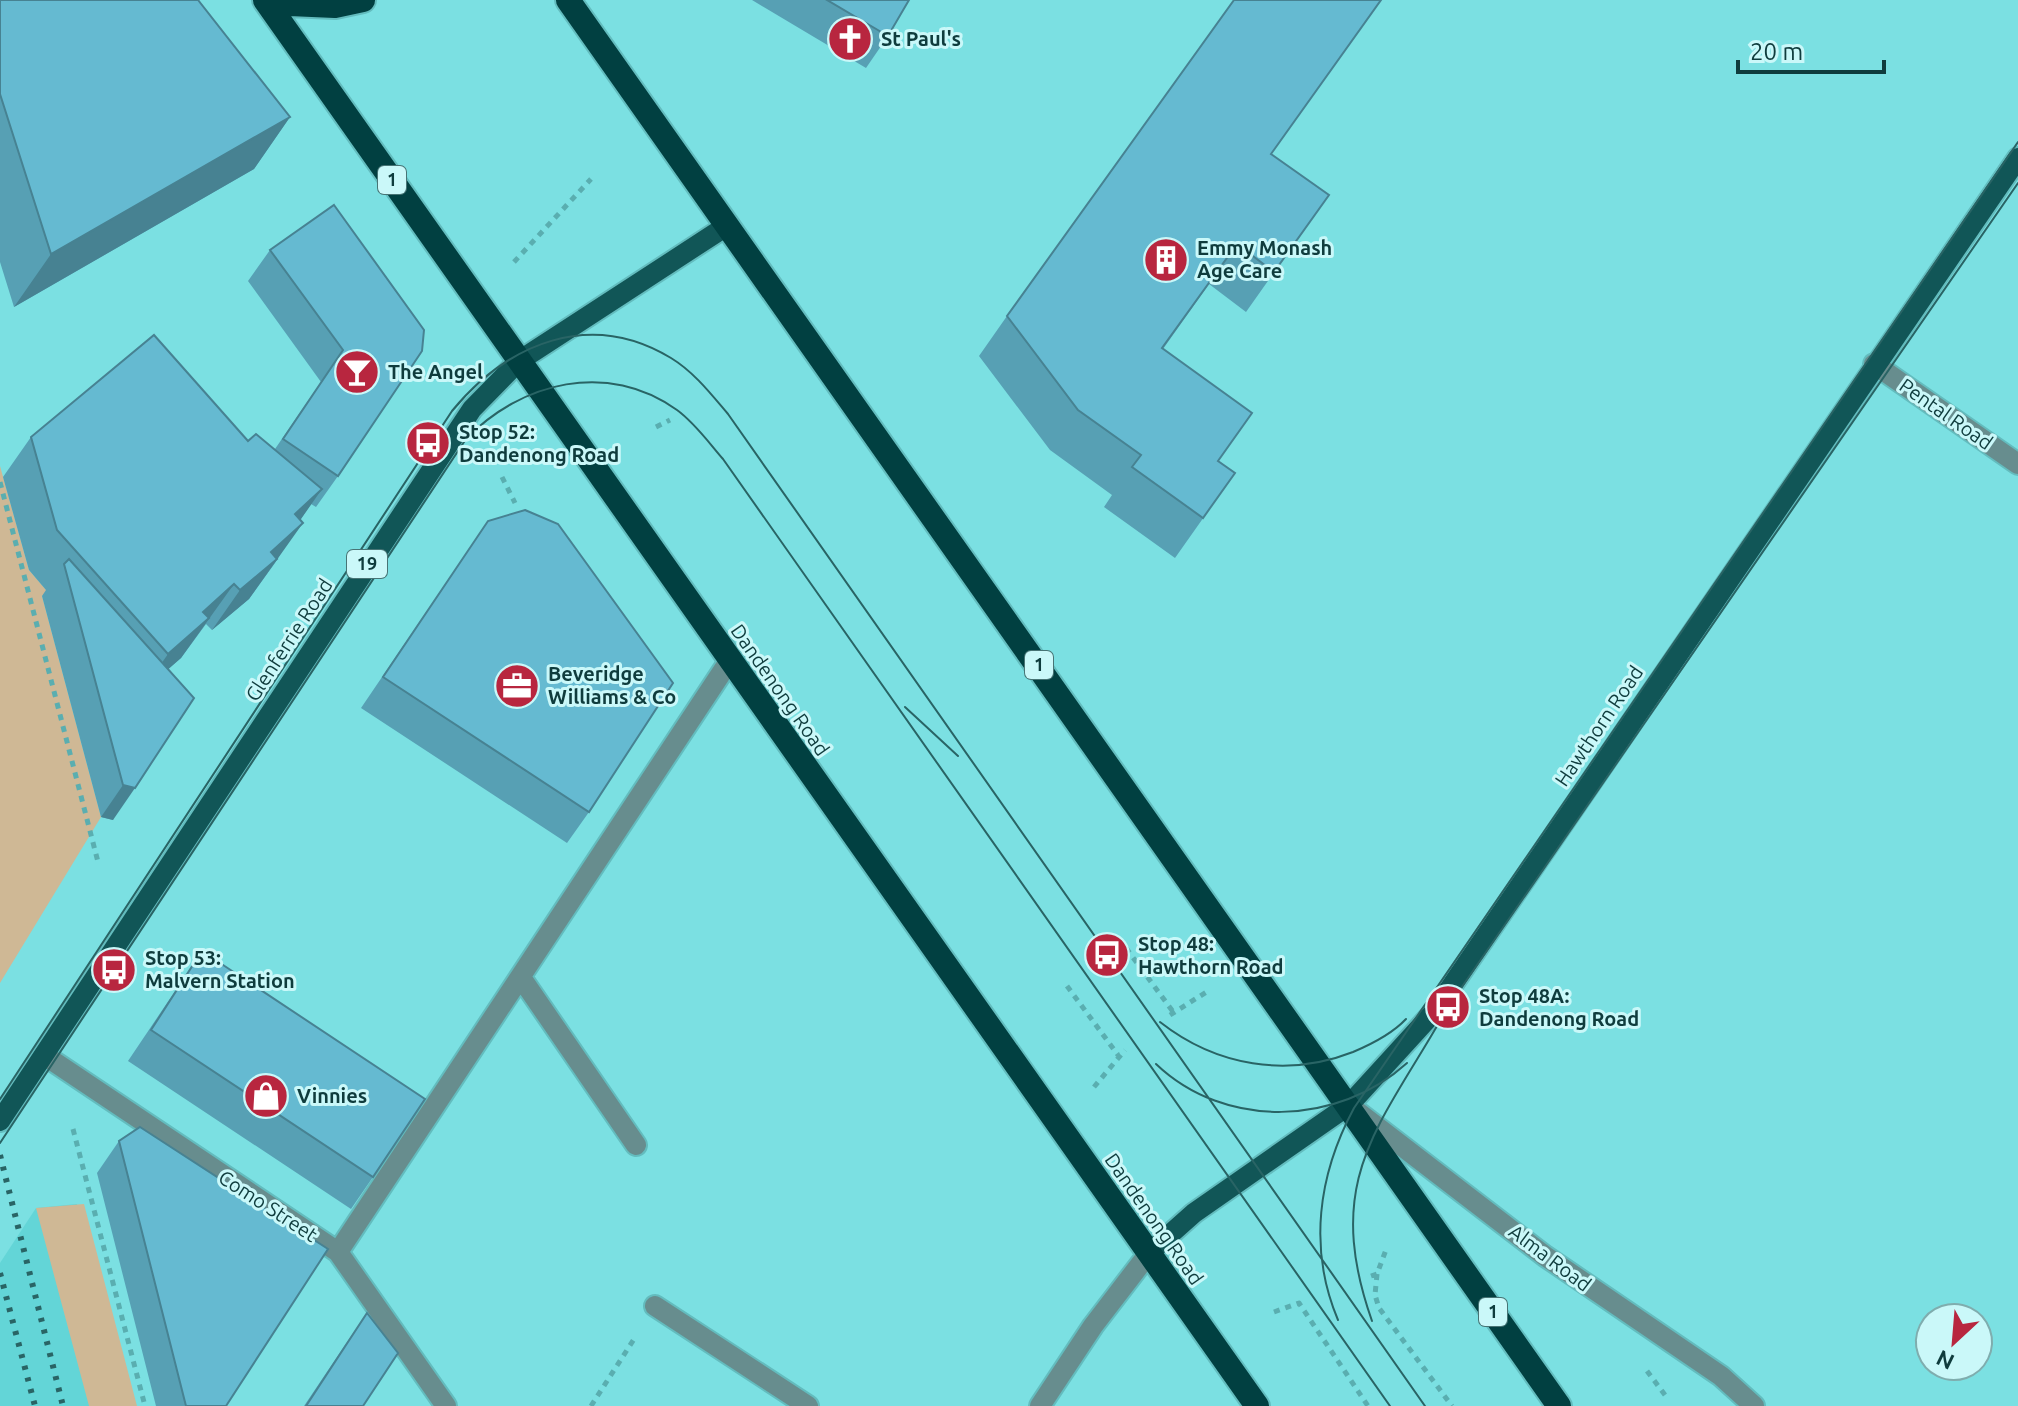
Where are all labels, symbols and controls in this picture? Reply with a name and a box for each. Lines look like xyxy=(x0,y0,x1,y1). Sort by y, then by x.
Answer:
church icon: St Paul's xyxy=(826,15,874,63)
scale bar xyxy=(1738,24,1884,74)
place label: St Paul's xyxy=(881,27,961,50)
text: 20 m xyxy=(1750,38,1803,65)
road number: 1 xyxy=(378,166,406,194)
building icon: Emmy Monash Age Care xyxy=(1142,236,1190,284)
place label: Emmy Monash Age Care xyxy=(1197,236,1332,282)
bar icon: The Angel xyxy=(333,348,381,396)
place label: The Angel xyxy=(388,360,483,383)
street label: Pental Road xyxy=(1895,373,1997,454)
bus stop icon: Stop 52: Dandenong Road xyxy=(404,419,452,467)
place label: Stop 52: Dandenong Road xyxy=(459,420,619,466)
road number: 19 xyxy=(347,550,387,578)
street label: Glenferrie Road xyxy=(240,574,337,705)
street label: Dandenong Road xyxy=(726,620,834,760)
road number: 1 xyxy=(1025,651,1053,679)
street label: Hawthorn Road xyxy=(1550,661,1647,790)
office icon: Beveridge Williams & Co xyxy=(493,662,541,710)
place label: Beveridge Williams & Co xyxy=(548,662,676,708)
bus stop icon: Stop 48: Hawthorn Road xyxy=(1083,931,1131,979)
place label: Stop 48: Hawthorn Road xyxy=(1138,932,1283,978)
bus stop icon: Stop 53: Malvern Station xyxy=(90,946,138,994)
place label: Stop 53: Malvern Station xyxy=(145,946,295,992)
bus stop icon: Stop 48A: Dandenong Road xyxy=(1424,983,1472,1031)
place label: Stop 48A: Dandenong Road xyxy=(1479,984,1639,1030)
shop icon: Vinnies xyxy=(242,1072,290,1120)
place label: Vinnies xyxy=(297,1084,367,1107)
street label: Dandenong Road xyxy=(1100,1149,1208,1289)
street label: Como Street xyxy=(214,1165,322,1246)
street label: Alma Road xyxy=(1505,1219,1596,1296)
road number: 1 xyxy=(1479,1298,1507,1326)
north arrow xyxy=(1914,1302,1994,1382)
text: N xyxy=(1932,1346,1958,1375)

